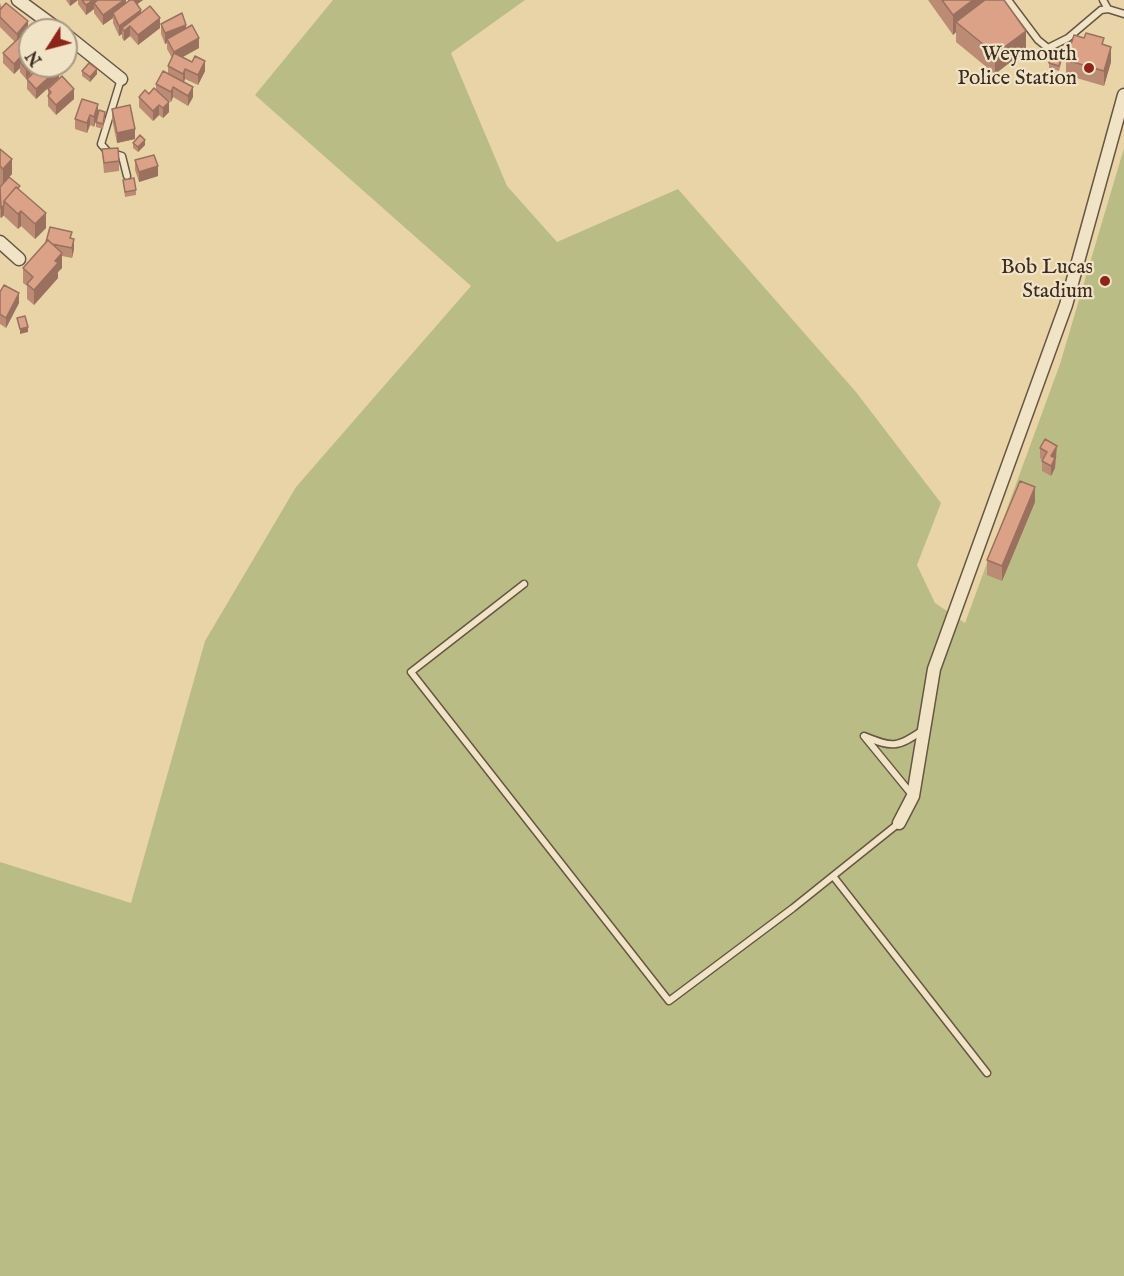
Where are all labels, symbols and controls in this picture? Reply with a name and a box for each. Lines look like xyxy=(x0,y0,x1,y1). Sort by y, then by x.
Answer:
north arrow xyxy=(18,18,78,78)
place label: Weymouth Police Station xyxy=(957,43,1077,93)
text: N xyxy=(23,46,47,69)
marker: Weymouth Police Station xyxy=(1082,61,1096,75)
place label: Bob Lucas Stadium xyxy=(1001,256,1093,306)
marker: Bob Lucas Stadium xyxy=(1098,274,1112,288)

